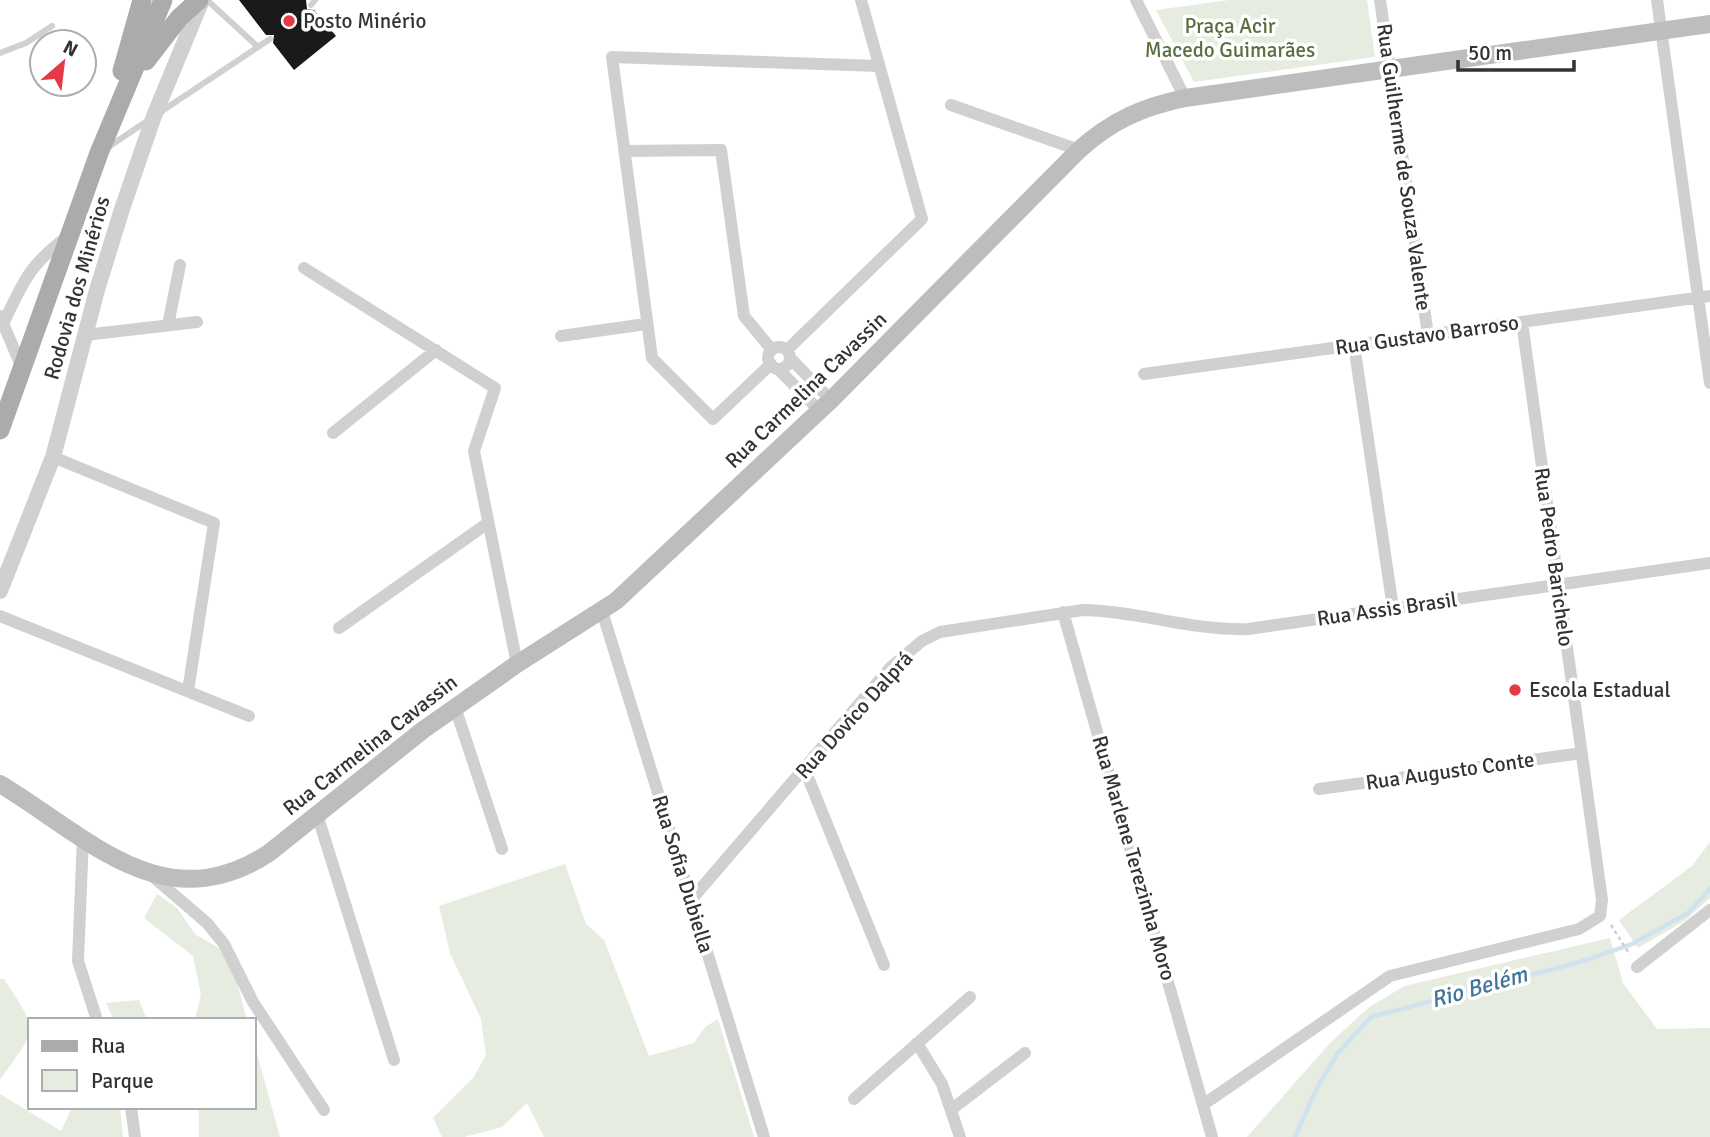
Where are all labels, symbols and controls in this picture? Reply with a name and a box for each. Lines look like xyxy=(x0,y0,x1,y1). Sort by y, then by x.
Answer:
place label: Posto Minério xyxy=(303,8,426,34)
marker: Posto Minério xyxy=(281,13,297,29)
park label: Praça Acir Macedo Guimarães xyxy=(1145,13,1315,63)
street label: Rua Guilherme de Souza Valente xyxy=(1371,22,1437,312)
north arrow xyxy=(28,28,98,98)
scale bar xyxy=(1458,28,1574,72)
text: N xyxy=(59,35,82,63)
text: 50 m xyxy=(1468,40,1512,66)
street label: Rodovia dos Minérios xyxy=(38,193,116,383)
street label: Rua Carmelina Cavassin xyxy=(720,306,892,474)
street label: Rua Gustavo Barroso xyxy=(1334,309,1520,361)
street label: Rua Pedro Barichelo xyxy=(1529,466,1579,648)
street label: Rua Assis Brasil xyxy=(1315,586,1459,632)
street label: Rua Dovico Dalprá xyxy=(790,646,918,784)
street label: Rua Carmelina Cavassin xyxy=(278,669,462,821)
place label: Escola Estadual xyxy=(1529,677,1671,703)
marker: Escola Estadual xyxy=(1507,682,1523,698)
street label: Rua Marlene Terezinha Moro xyxy=(1087,733,1181,983)
street label: Rua Augusto Conte xyxy=(1364,746,1536,796)
street label: Rua Sofia Dubiella xyxy=(647,792,719,956)
water label: Rio Belém xyxy=(1427,959,1531,1015)
legend xyxy=(28,1018,256,1109)
text: Rua xyxy=(91,1033,125,1059)
text: Parque xyxy=(91,1068,154,1094)

